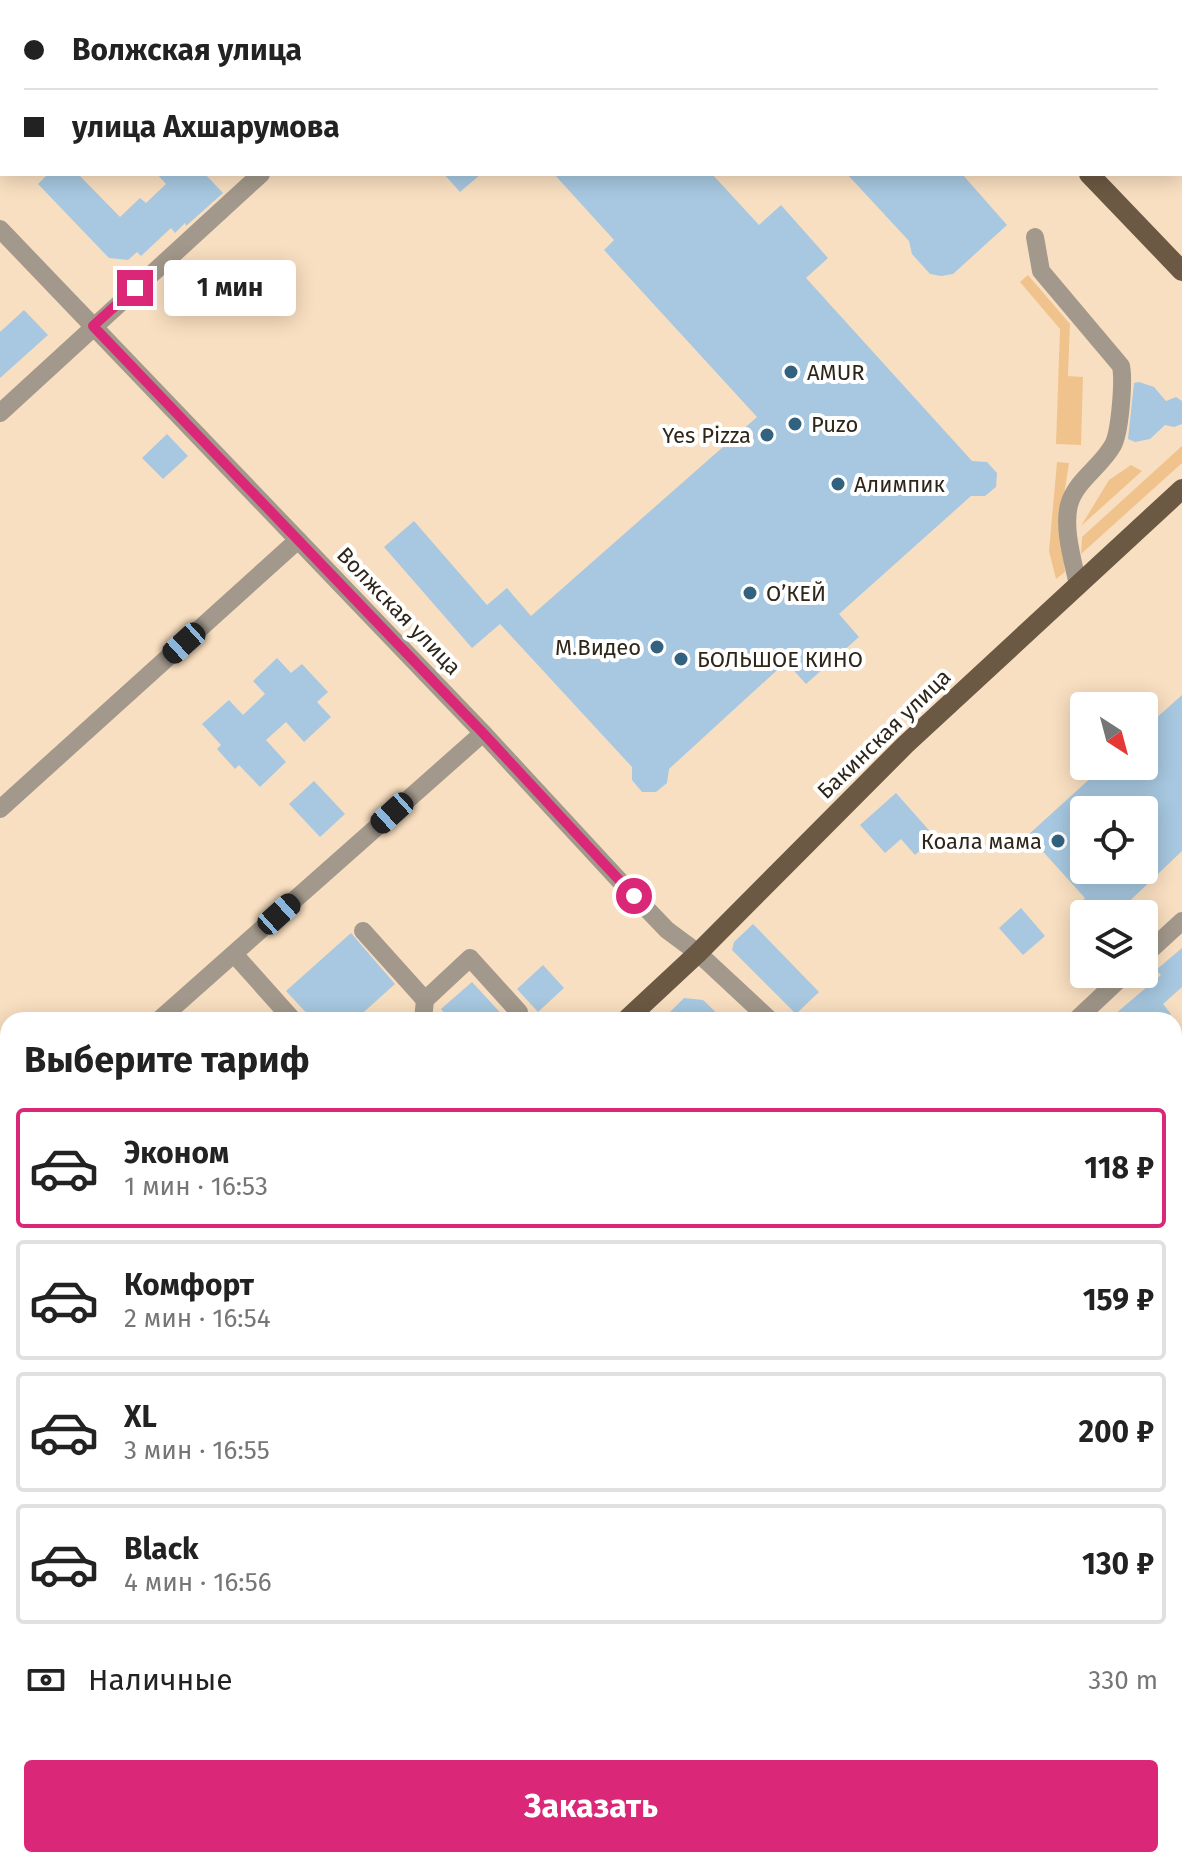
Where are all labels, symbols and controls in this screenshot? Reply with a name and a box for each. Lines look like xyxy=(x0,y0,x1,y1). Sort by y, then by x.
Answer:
text: Волжская улица xyxy=(72,32,302,68)
text: улица Ахшарумова xyxy=(72,109,340,145)
callout: 1 мин xyxy=(163,260,295,316)
route end xyxy=(117,270,153,306)
text: 1 мин xyxy=(197,272,263,303)
place label: AMUR xyxy=(807,359,865,386)
marker: AMUR xyxy=(782,363,800,381)
place label: Puzo xyxy=(811,411,858,438)
marker: Puzo xyxy=(786,415,804,433)
place label: Yes Pizza xyxy=(662,422,751,449)
marker: Yes Pizza xyxy=(758,426,776,444)
place label: Алимпик xyxy=(854,471,945,498)
marker: Алимпик xyxy=(829,475,847,493)
street label: Волжская улица xyxy=(331,542,467,680)
place label: О’КЕЙ xyxy=(766,580,826,607)
marker: О’КЕЙ xyxy=(741,584,759,602)
car xyxy=(158,618,210,668)
place label: М.Видео xyxy=(555,634,641,661)
marker: М.Видео xyxy=(648,638,666,656)
place label: БОЛЬШОЕ КИНО xyxy=(697,646,863,673)
marker: БОЛЬШОЕ КИНО xyxy=(672,650,690,668)
street label: Бакинская улица xyxy=(812,663,956,805)
north arrow xyxy=(1070,692,1158,780)
map controls xyxy=(1070,692,1158,988)
car xyxy=(366,788,418,838)
button: locate xyxy=(1070,796,1158,884)
place label: Коала мама xyxy=(921,828,1042,855)
marker: Коала мама xyxy=(1049,832,1067,850)
route start xyxy=(616,878,652,914)
car xyxy=(253,889,305,939)
button: layers xyxy=(1070,900,1158,988)
text: Выберите тариф xyxy=(24,1038,310,1082)
icon: car xyxy=(28,1132,100,1204)
text: Эконом xyxy=(124,1135,229,1171)
text: 118 ₽ xyxy=(1084,1150,1154,1186)
text: 1 мин · 16:53 xyxy=(124,1171,268,1202)
icon: car xyxy=(28,1264,100,1336)
text: Комфорт xyxy=(124,1267,254,1303)
text: 159 ₽ xyxy=(1083,1282,1154,1318)
text: 2 мин · 16:54 xyxy=(124,1303,271,1334)
icon: car xyxy=(28,1396,100,1468)
text: XL xyxy=(124,1399,157,1435)
text: 200 ₽ xyxy=(1078,1414,1154,1450)
text: 3 мин · 16:55 xyxy=(124,1435,270,1466)
icon: car xyxy=(28,1528,100,1600)
text: Black xyxy=(124,1531,199,1567)
text: 130 ₽ xyxy=(1082,1546,1154,1582)
text: 4 мин · 16:56 xyxy=(124,1567,272,1598)
icon: cash xyxy=(24,1658,68,1702)
text: Наличные xyxy=(88,1662,233,1698)
text: 330 m xyxy=(1088,1665,1158,1696)
button: Заказать xyxy=(24,1760,1158,1852)

